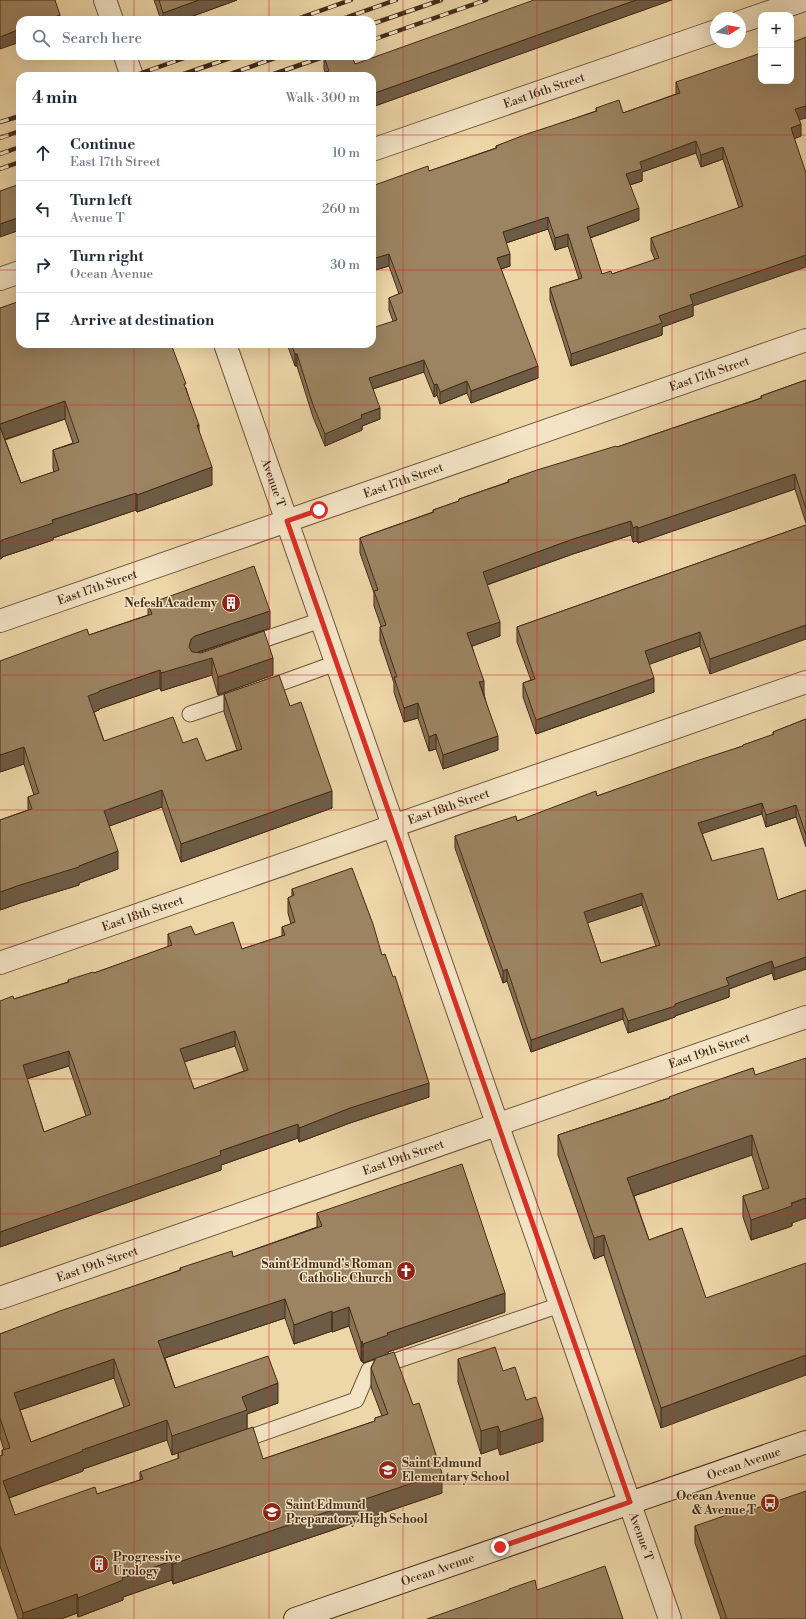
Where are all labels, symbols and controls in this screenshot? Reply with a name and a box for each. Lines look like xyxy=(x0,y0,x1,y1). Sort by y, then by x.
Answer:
north arrow xyxy=(710,12,746,48)
map controls xyxy=(758,12,794,84)
button: + xyxy=(758,12,794,48)
search box xyxy=(16,16,376,60)
icon: search xyxy=(30,27,52,49)
text: Search here xyxy=(62,29,142,48)
button: − xyxy=(758,48,794,84)
street label: East 16th Street xyxy=(501,70,588,112)
text: 4 min xyxy=(32,87,77,109)
text: Walk · 300 m xyxy=(286,90,360,106)
text: Continue xyxy=(70,135,135,154)
icon: ahead xyxy=(32,142,54,164)
text: 10 m xyxy=(332,145,360,161)
text: East 17th Street xyxy=(70,154,161,170)
text: Turn left xyxy=(70,191,132,210)
icon: left xyxy=(32,198,54,220)
text: 260 m xyxy=(322,201,360,217)
text: Avenue T xyxy=(70,210,125,226)
text: Turn right xyxy=(70,247,144,266)
icon: right xyxy=(32,254,54,276)
text: 30 m xyxy=(330,257,360,273)
text: Ocean Avenue xyxy=(70,266,153,282)
icon: arrive xyxy=(32,310,54,332)
text: Arrive at destination xyxy=(70,311,214,330)
street label: East 17th Street xyxy=(667,353,752,395)
street label: Avenue T xyxy=(257,456,289,510)
street label: East 17th Street xyxy=(361,460,446,502)
route start xyxy=(310,501,328,519)
street label: East 17th Street xyxy=(55,566,140,608)
building icon: Nefesh Academy xyxy=(220,592,242,614)
place label: Nefesh Academy xyxy=(124,596,218,611)
street label: East 18th Street xyxy=(406,786,492,828)
street label: East 18th Street xyxy=(100,892,186,935)
street label: East 19th Street xyxy=(667,1030,753,1072)
street label: East 19th Street xyxy=(361,1137,447,1179)
street label: East 19th Street xyxy=(55,1243,141,1286)
place label: Saint Edmund's Roman Catholic Church xyxy=(262,1257,393,1286)
church icon: Saint Edmund's Roman Catholic Church xyxy=(395,1260,417,1282)
street label: Ocean Avenue xyxy=(705,1444,783,1484)
place label: Saint Edmund Elementary School xyxy=(402,1456,509,1485)
school or university icon: Saint Edmund Elementary School xyxy=(377,1459,399,1481)
place label: Ocean Avenue & Avenue T xyxy=(676,1489,757,1518)
bus stop icon: Ocean Avenue & Avenue T xyxy=(759,1492,781,1514)
place label: Saint Edmund Preparatory High School xyxy=(286,1498,428,1527)
school or university icon: Saint Edmund Preparatory High School xyxy=(261,1501,283,1523)
street label: Avenue T xyxy=(625,1509,656,1563)
route end xyxy=(491,1538,509,1556)
place label: Progressive Urology xyxy=(113,1550,181,1579)
street label: Ocean Avenue xyxy=(399,1550,477,1590)
building icon: Progressive Urology xyxy=(88,1553,110,1575)

